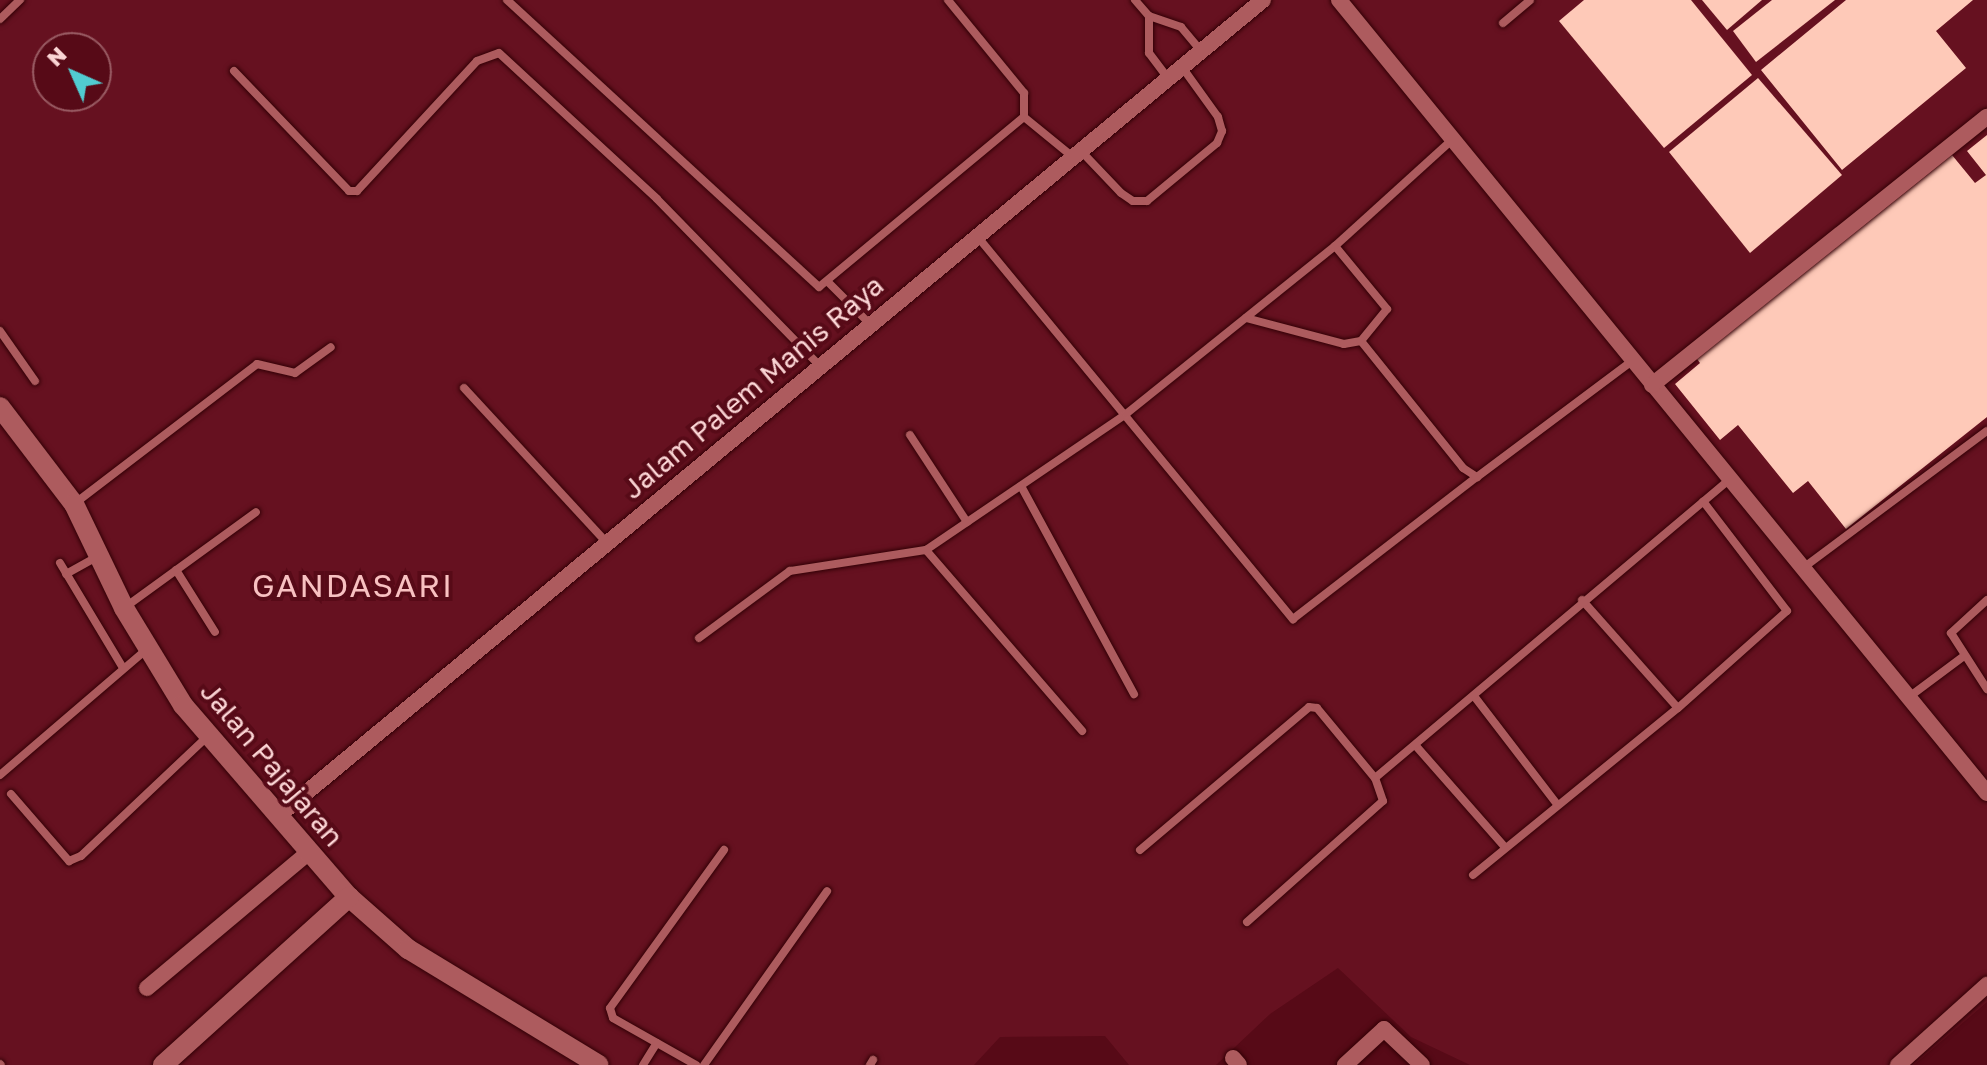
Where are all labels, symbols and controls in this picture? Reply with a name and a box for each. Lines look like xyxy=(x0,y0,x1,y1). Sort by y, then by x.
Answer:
north arrow xyxy=(32,32,112,112)
text: N xyxy=(41,41,72,72)
street label: Jalam Palem Manis Raya xyxy=(616,268,890,506)
district label: GANDASARI xyxy=(252,566,454,604)
street label: Jalan Pajajaran xyxy=(193,675,351,853)

